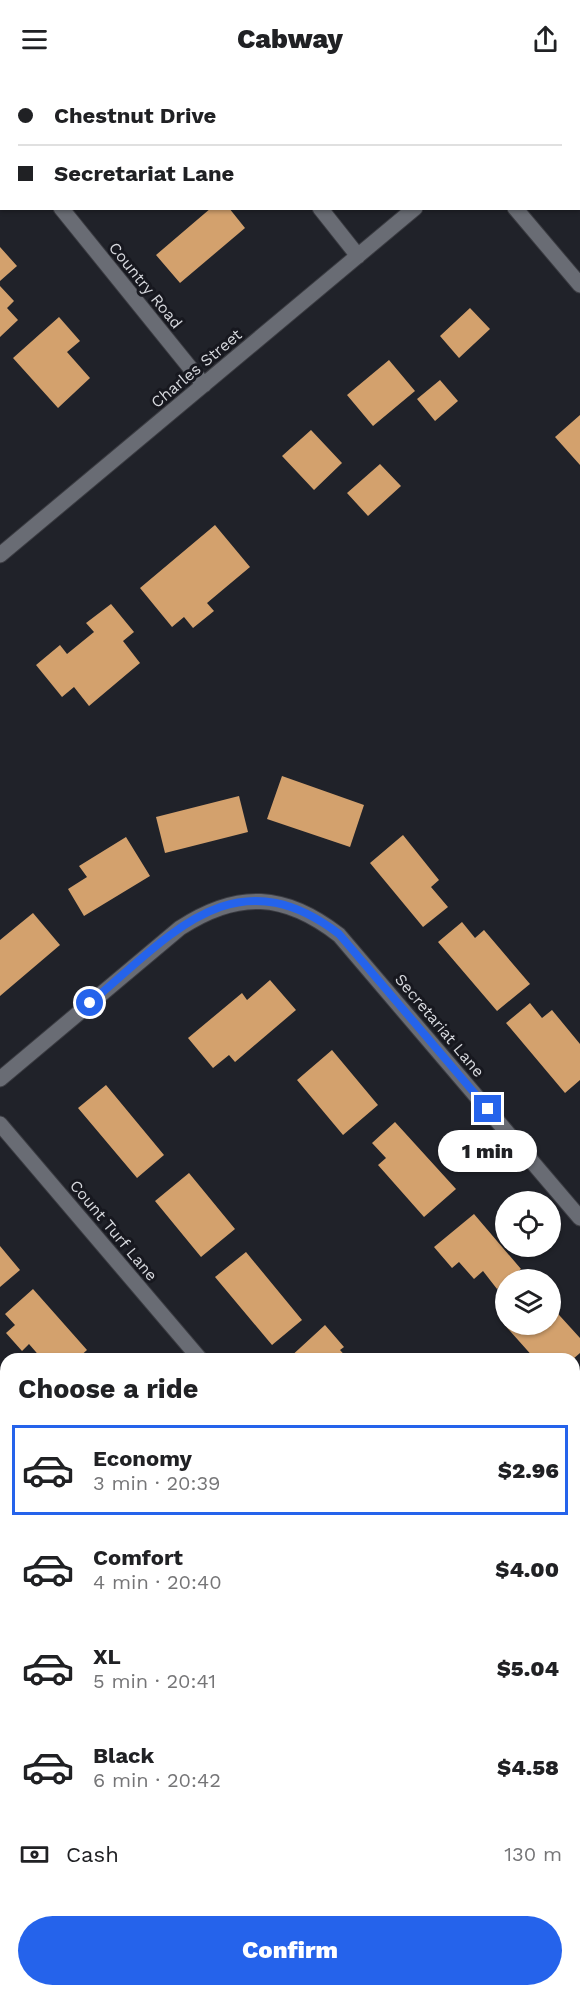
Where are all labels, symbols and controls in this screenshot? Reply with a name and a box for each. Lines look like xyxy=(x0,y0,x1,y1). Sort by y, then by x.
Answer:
icon: menu xyxy=(18,23,51,56)
text: Cabway xyxy=(237,23,343,55)
icon: share xyxy=(529,23,562,56)
text: Chestnut Drive xyxy=(54,103,216,128)
text: Secretariat Lane xyxy=(54,161,234,186)
street label: Country Road xyxy=(105,238,186,332)
street label: Charles Street xyxy=(147,325,246,412)
street label: Secretariat Lane xyxy=(391,970,488,1081)
route start xyxy=(76,989,103,1016)
route end xyxy=(474,1095,501,1122)
callout: 1 min xyxy=(438,1130,538,1172)
text: 1 min xyxy=(462,1139,513,1163)
street label: Count Turf Lane xyxy=(66,1176,161,1285)
map controls xyxy=(495,1191,561,1335)
button: locate xyxy=(495,1191,561,1257)
button: layers xyxy=(495,1269,561,1335)
text: Choose a ride xyxy=(18,1373,198,1405)
icon: car xyxy=(21,1443,75,1497)
text: Economy xyxy=(93,1446,192,1471)
text: $2.96 xyxy=(498,1458,559,1483)
text: 3 min · 20:39 xyxy=(93,1471,220,1495)
icon: car xyxy=(21,1542,75,1596)
text: Comfort xyxy=(93,1545,183,1570)
text: $4.00 xyxy=(495,1557,559,1582)
text: 4 min · 20:40 xyxy=(93,1570,222,1594)
icon: car xyxy=(21,1641,75,1695)
text: XL xyxy=(93,1644,121,1669)
text: $5.04 xyxy=(497,1656,559,1681)
text: 5 min · 20:41 xyxy=(93,1669,216,1693)
icon: car xyxy=(21,1740,75,1794)
text: Black xyxy=(93,1743,154,1768)
text: $4.58 xyxy=(497,1755,559,1780)
text: 6 min · 20:42 xyxy=(93,1768,221,1792)
icon: cash xyxy=(18,1838,51,1871)
text: Cash xyxy=(66,1842,119,1867)
text: 130 m xyxy=(504,1842,562,1866)
button: Confirm xyxy=(18,1916,562,1985)

